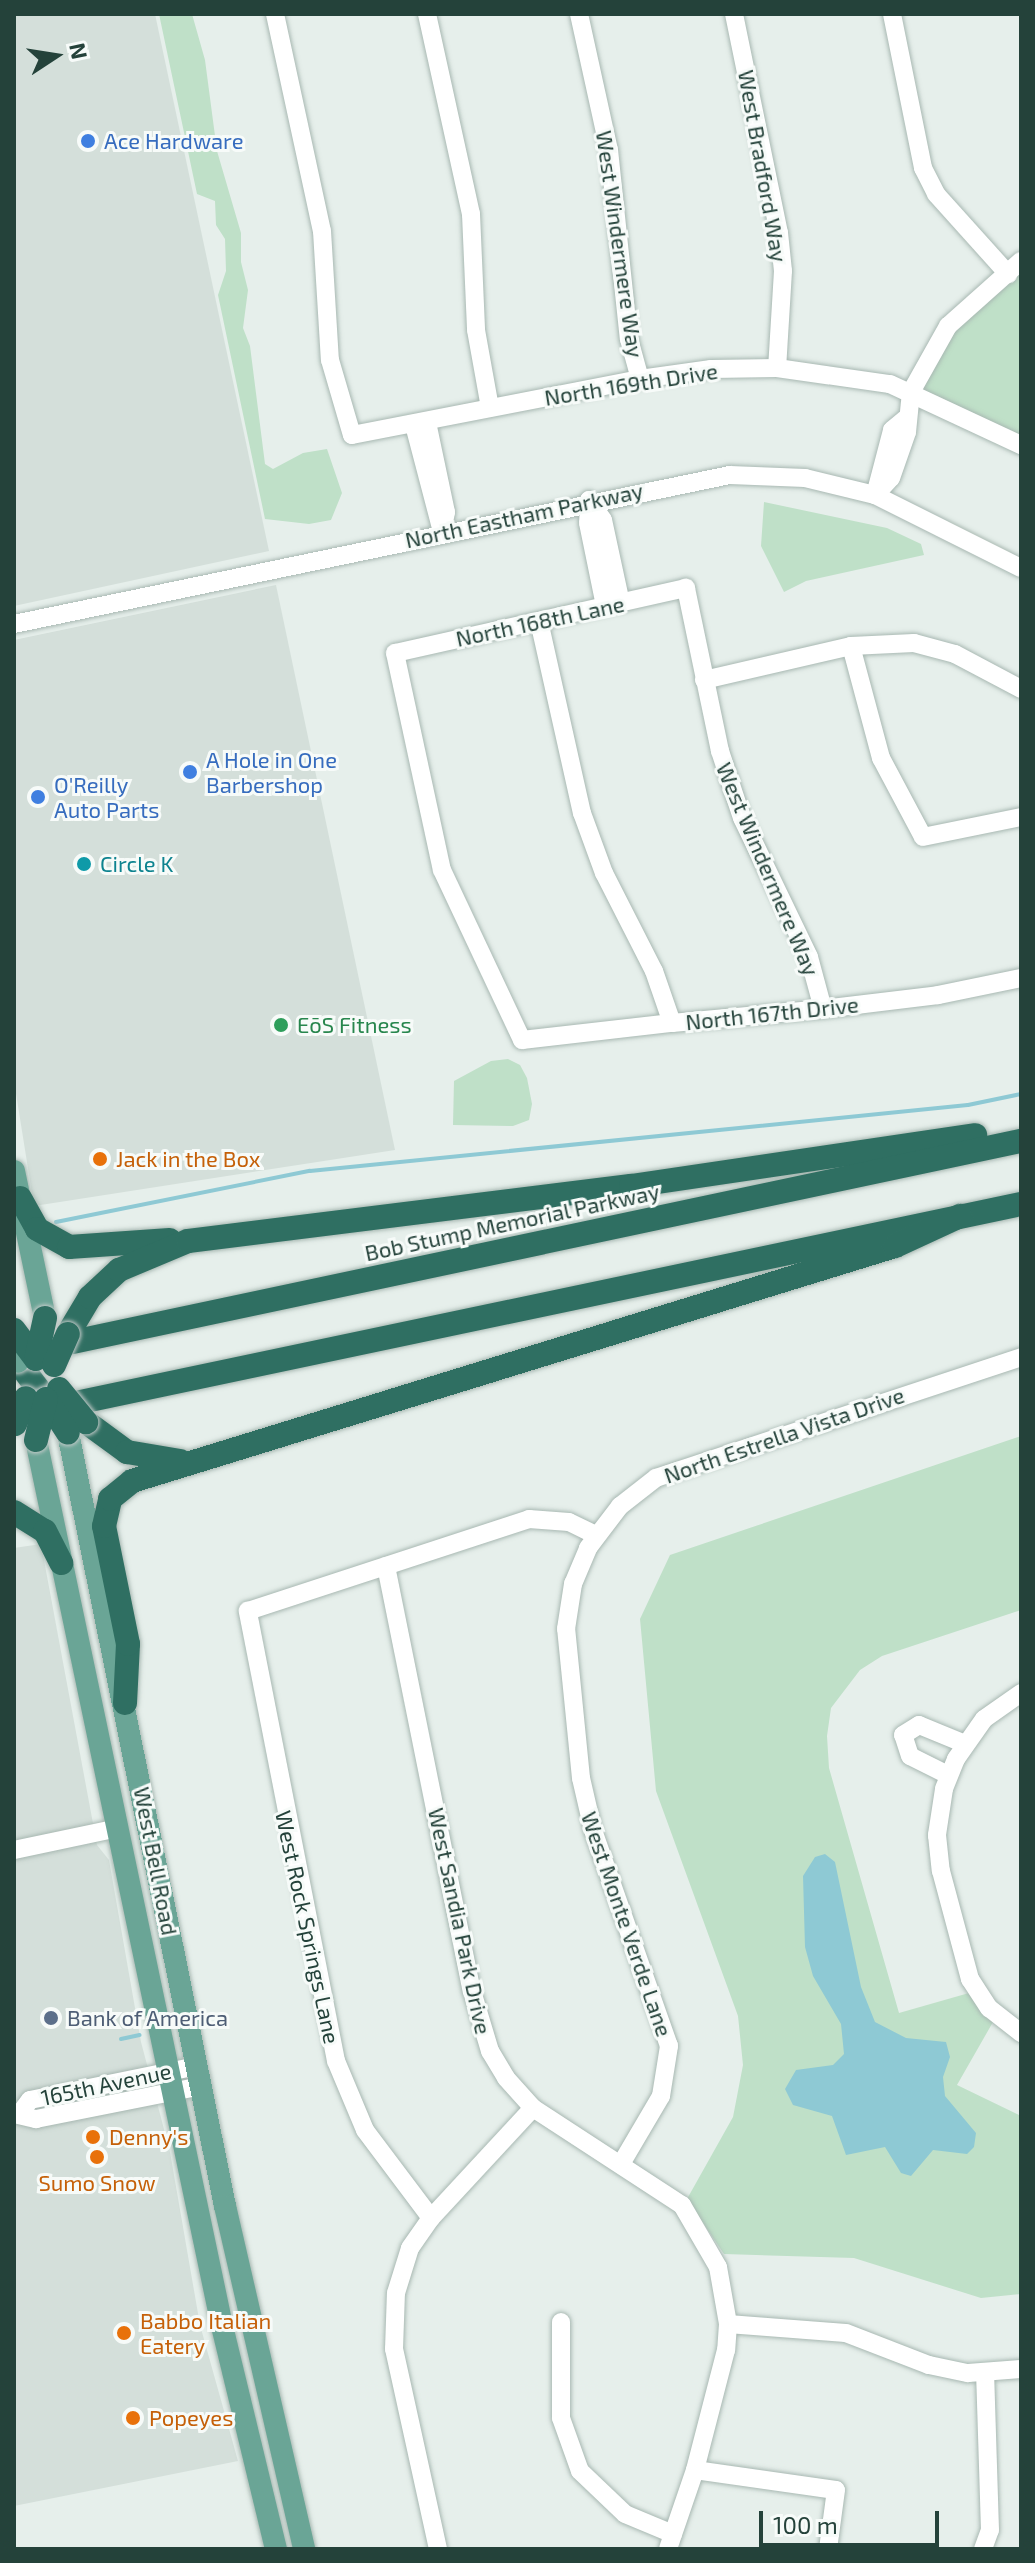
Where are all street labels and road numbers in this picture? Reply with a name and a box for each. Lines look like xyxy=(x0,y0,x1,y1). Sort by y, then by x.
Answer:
street label: West Bradford Way xyxy=(733,68,793,264)
street label: West Windermere Way xyxy=(591,128,649,360)
street label: North 169th Drive xyxy=(542,357,720,411)
street label: North Eastham Parkway xyxy=(403,477,645,553)
street label: North 168th Lane xyxy=(453,590,627,652)
street label: West Windermere Way xyxy=(711,758,825,980)
street label: North 167th Drive xyxy=(684,991,860,1035)
street label: Bob Stump Memorial Parkway xyxy=(362,1178,662,1266)
street label: North Estrella Vista Drive xyxy=(660,1381,908,1489)
street label: West Bell Road xyxy=(129,1784,183,1938)
street label: West Sandia Park Drive xyxy=(423,1805,497,2037)
street label: West Rock Springs Lane xyxy=(270,1808,346,2046)
street label: West Monte Verde Lane xyxy=(576,1808,678,2040)
street label: 165th Avenue xyxy=(38,2057,174,2111)

